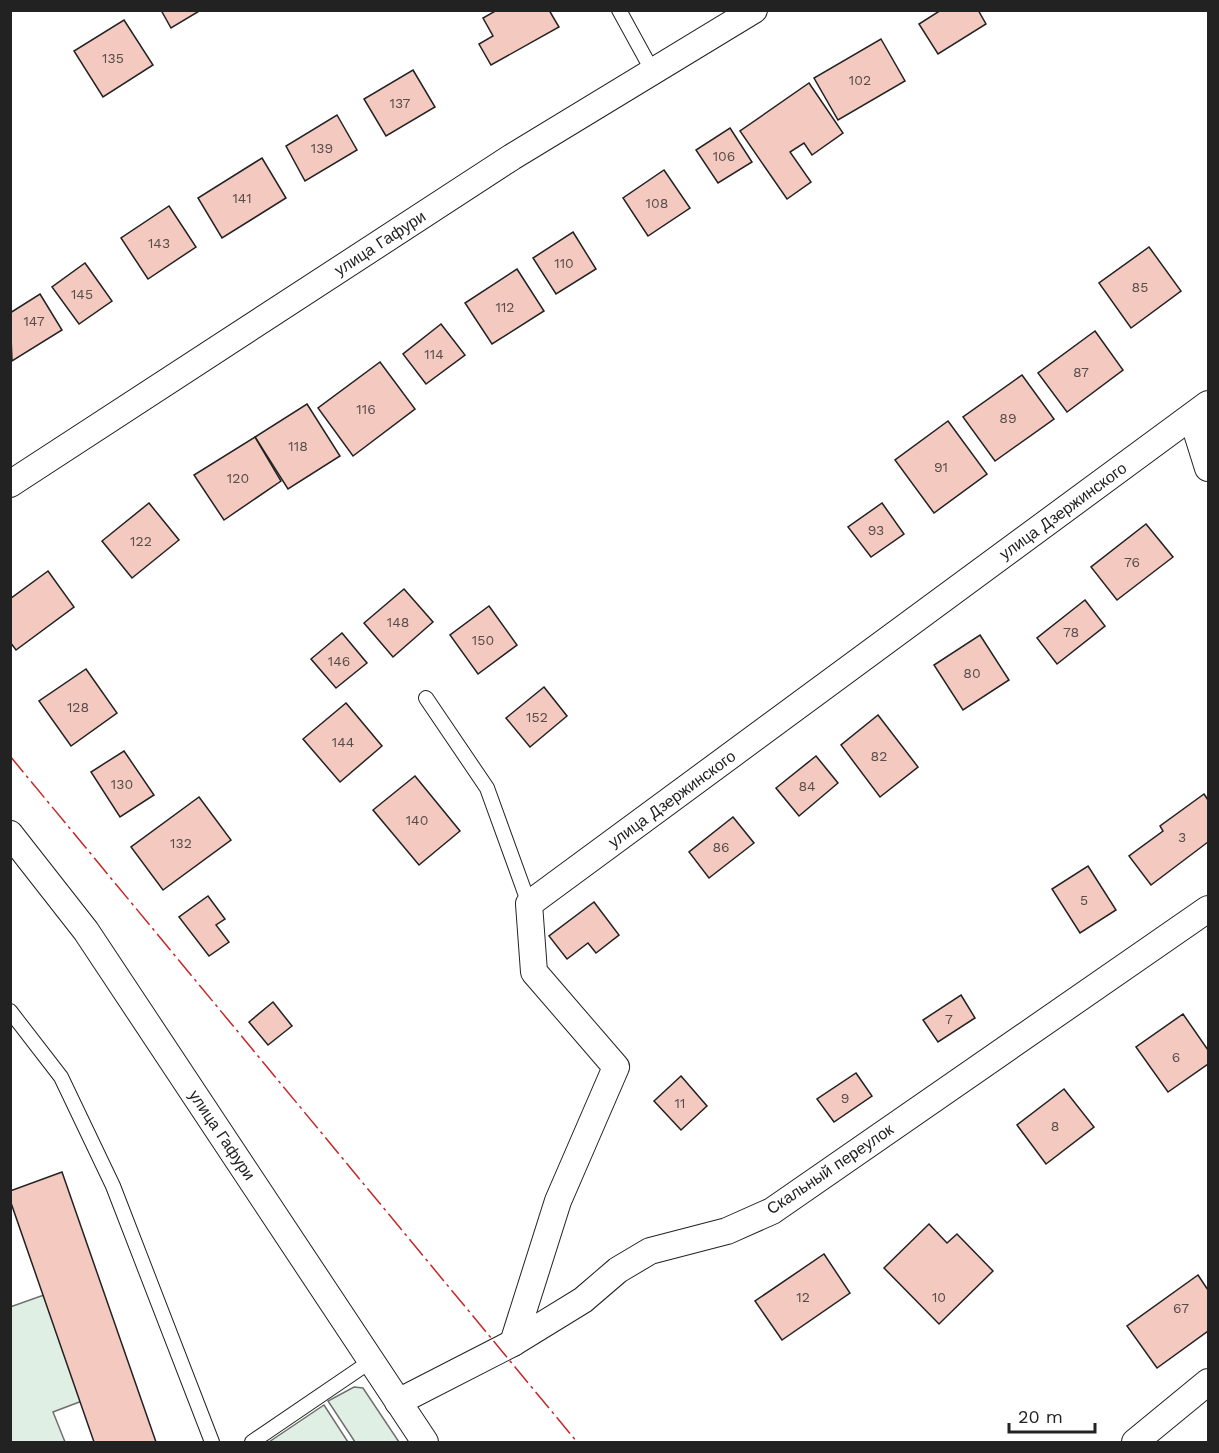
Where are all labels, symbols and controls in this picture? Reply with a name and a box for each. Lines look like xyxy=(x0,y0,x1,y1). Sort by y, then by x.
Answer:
house number: 135 xyxy=(102,50,124,66)
house number: 102 xyxy=(849,72,871,88)
house number: 137 xyxy=(390,95,411,111)
house number: 139 xyxy=(311,140,333,156)
house number: 106 xyxy=(713,148,735,164)
house number: 141 xyxy=(232,190,252,206)
house number: 108 xyxy=(646,195,668,211)
street label: улица Гафури xyxy=(331,207,429,279)
house number: 143 xyxy=(148,235,170,251)
house number: 110 xyxy=(554,255,574,271)
house number: 85 xyxy=(1132,279,1148,295)
house number: 145 xyxy=(71,286,93,302)
house number: 112 xyxy=(495,299,515,315)
house number: 147 xyxy=(23,313,45,329)
house number: 114 xyxy=(424,346,444,362)
house number: 87 xyxy=(1073,364,1089,380)
house number: 116 xyxy=(356,401,376,417)
house number: 89 xyxy=(999,410,1017,426)
house number: 118 xyxy=(288,438,308,454)
street label: улица Дзержинского xyxy=(996,458,1130,564)
house number: 91 xyxy=(934,459,948,475)
house number: 120 xyxy=(227,470,249,486)
house number: 93 xyxy=(868,522,884,538)
house number: 122 xyxy=(130,533,152,549)
house number: 76 xyxy=(1124,554,1140,570)
house number: 148 xyxy=(387,614,409,630)
house number: 78 xyxy=(1063,624,1079,640)
house number: 150 xyxy=(472,632,494,648)
house number: 146 xyxy=(328,653,350,669)
house number: 80 xyxy=(963,665,981,681)
house number: 128 xyxy=(67,699,89,715)
house number: 152 xyxy=(526,709,548,725)
house number: 144 xyxy=(332,734,354,750)
street label: улица Дзержинского xyxy=(605,746,739,852)
house number: 82 xyxy=(871,748,887,764)
house number: 130 xyxy=(111,776,133,792)
house number: 84 xyxy=(798,778,816,794)
house number: 140 xyxy=(406,812,428,828)
house number: 3 xyxy=(1178,829,1186,845)
house number: 132 xyxy=(170,835,192,851)
house number: 86 xyxy=(712,839,730,855)
house number: 5 xyxy=(1080,892,1088,908)
house number: 7 xyxy=(945,1011,953,1027)
house number: 6 xyxy=(1172,1049,1180,1065)
street label: улица Гафури xyxy=(185,1086,259,1184)
house number: 9 xyxy=(841,1090,849,1106)
house number: 11 xyxy=(675,1095,685,1111)
house number: 8 xyxy=(1051,1118,1059,1134)
street label: Скальный переулок xyxy=(763,1119,898,1218)
house number: 12 xyxy=(796,1289,810,1305)
house number: 10 xyxy=(932,1289,946,1305)
house number: 67 xyxy=(1173,1300,1189,1316)
scale bar xyxy=(1009,1396,1094,1434)
text: 20 m xyxy=(1018,1406,1063,1427)

